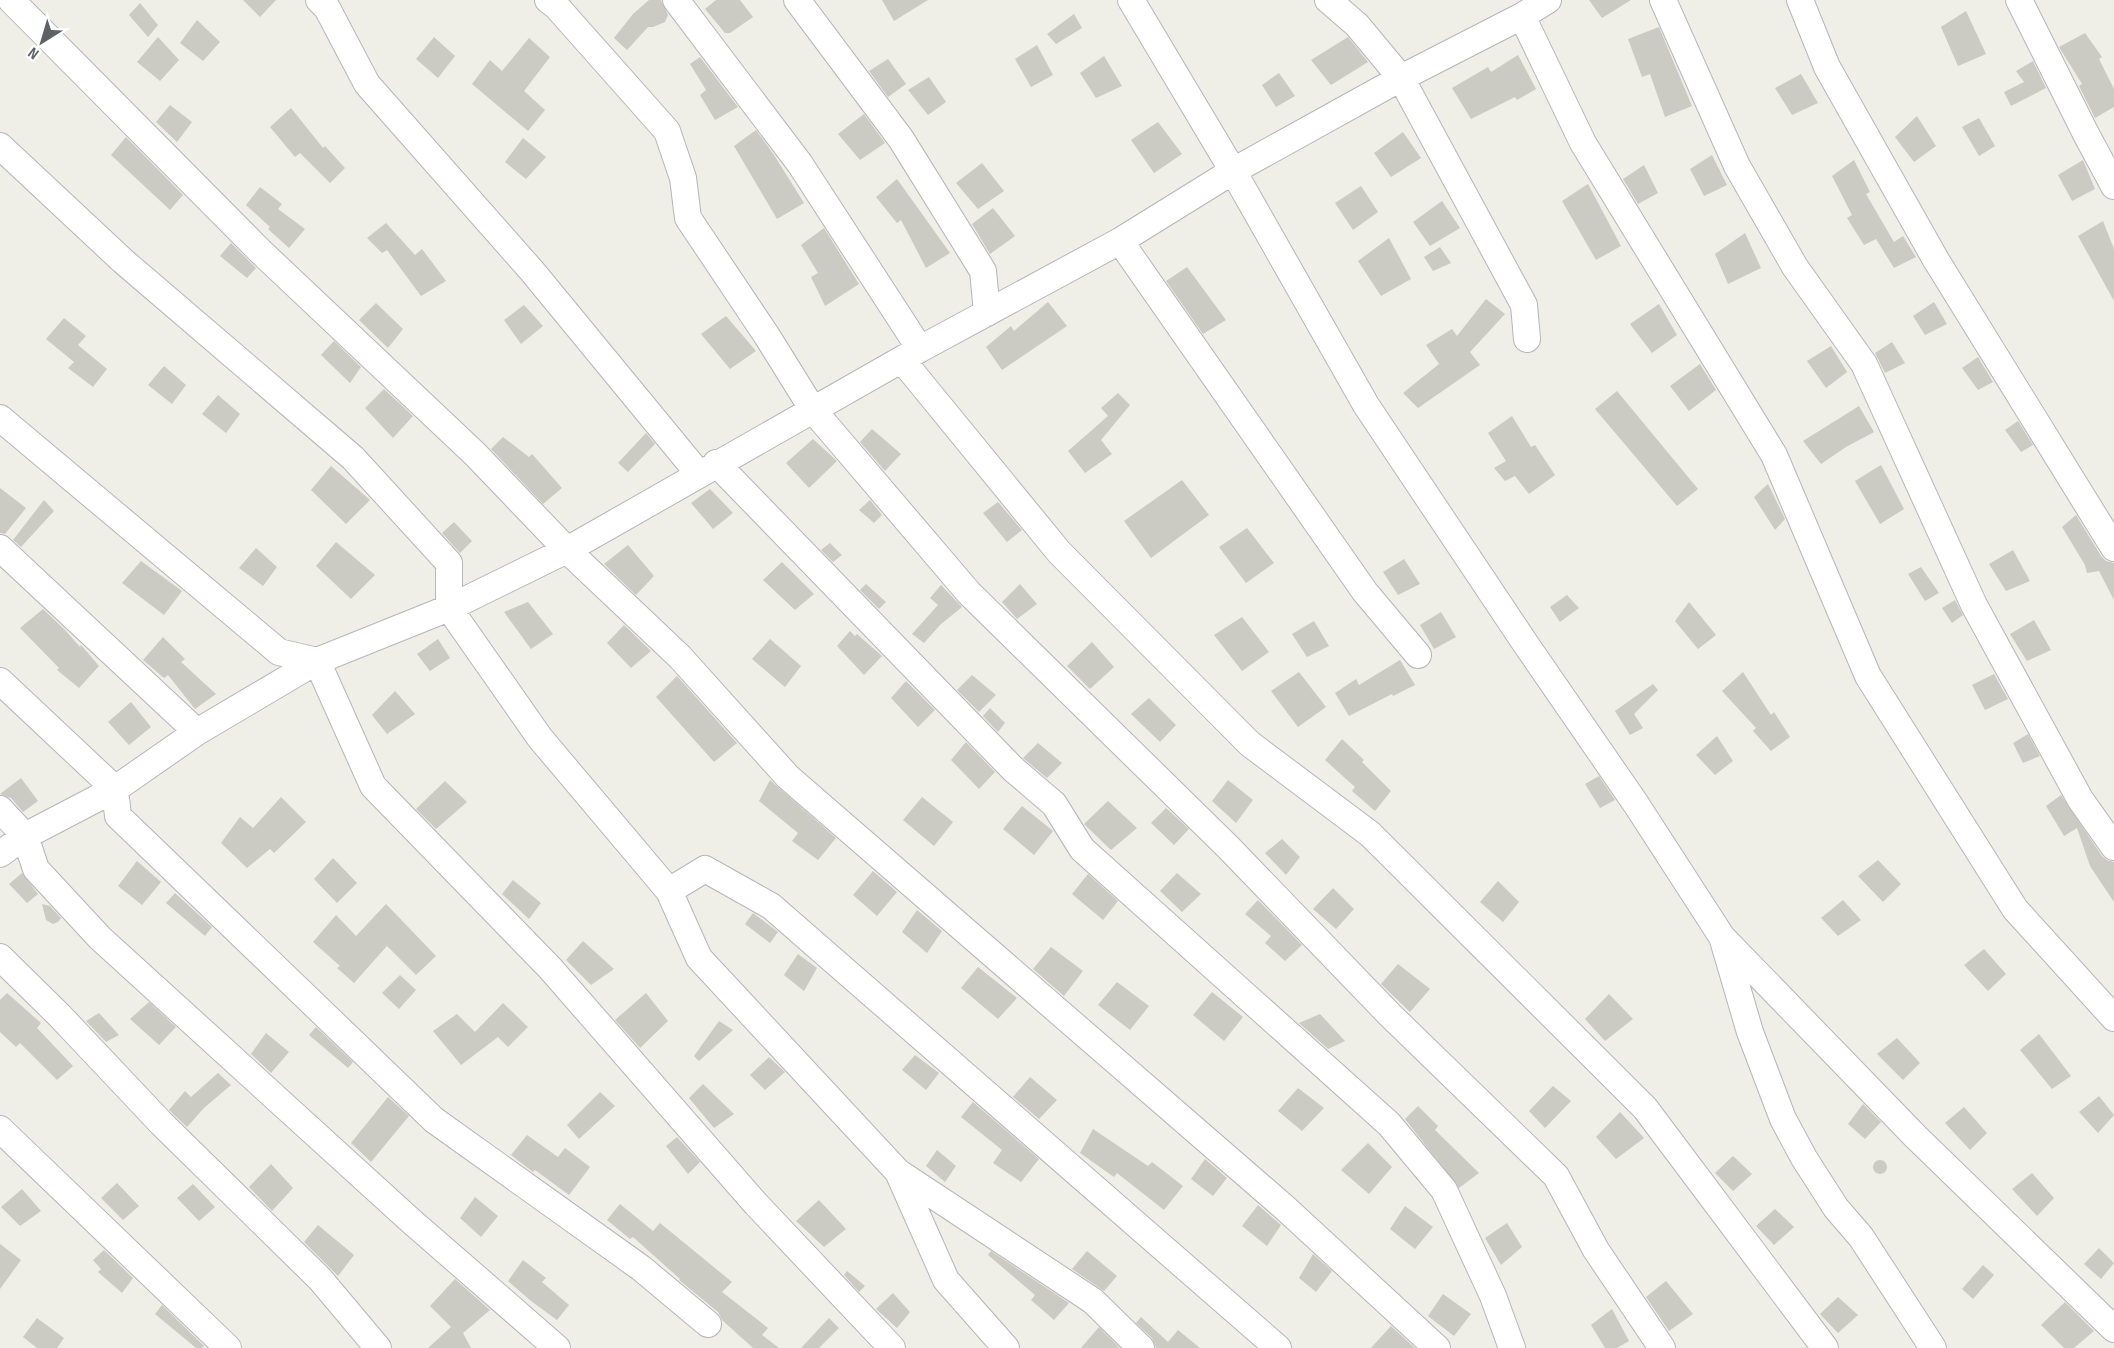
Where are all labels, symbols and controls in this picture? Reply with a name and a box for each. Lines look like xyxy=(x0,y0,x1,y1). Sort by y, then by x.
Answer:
north arrow xyxy=(12,12,72,72)
text: N xyxy=(25,43,43,63)

